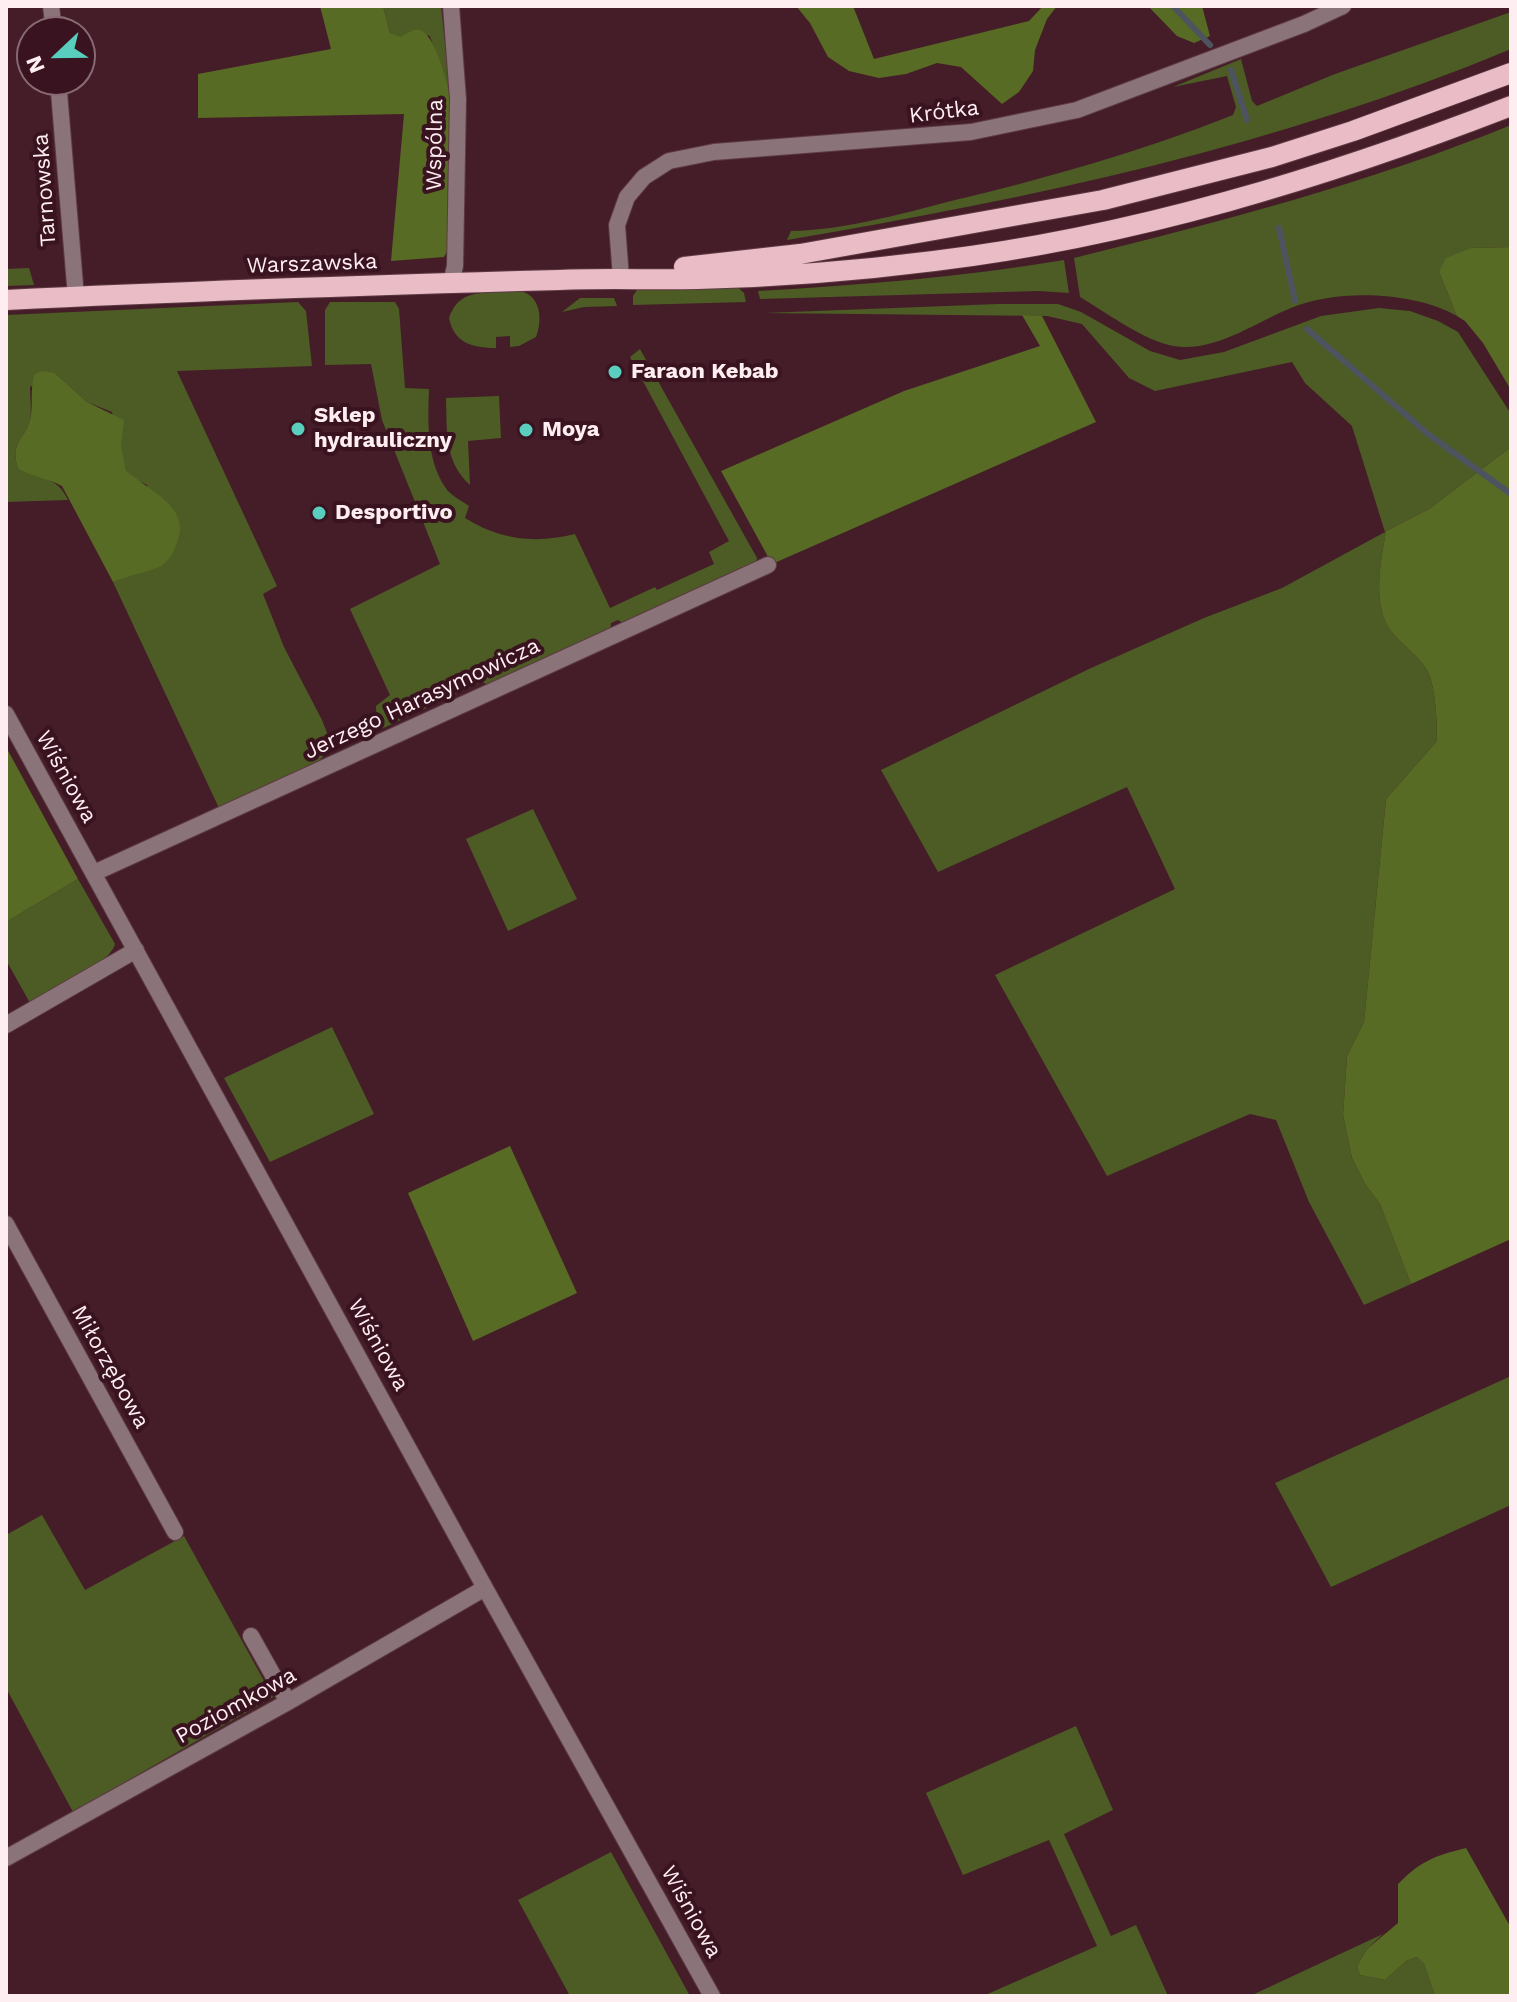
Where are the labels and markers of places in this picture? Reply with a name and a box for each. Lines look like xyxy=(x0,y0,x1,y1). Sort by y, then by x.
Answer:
place label: Faraon Kebab xyxy=(631,359,779,385)
marker: Faraon Kebab xyxy=(606,363,624,381)
place label: Sklep hydrauliczny xyxy=(314,403,452,454)
place label: Moya xyxy=(542,417,599,443)
marker: Sklep hydrauliczny xyxy=(289,420,307,438)
marker: Moya xyxy=(517,421,535,439)
place label: Desportivo xyxy=(335,500,453,526)
marker: Desportivo xyxy=(310,504,328,522)

